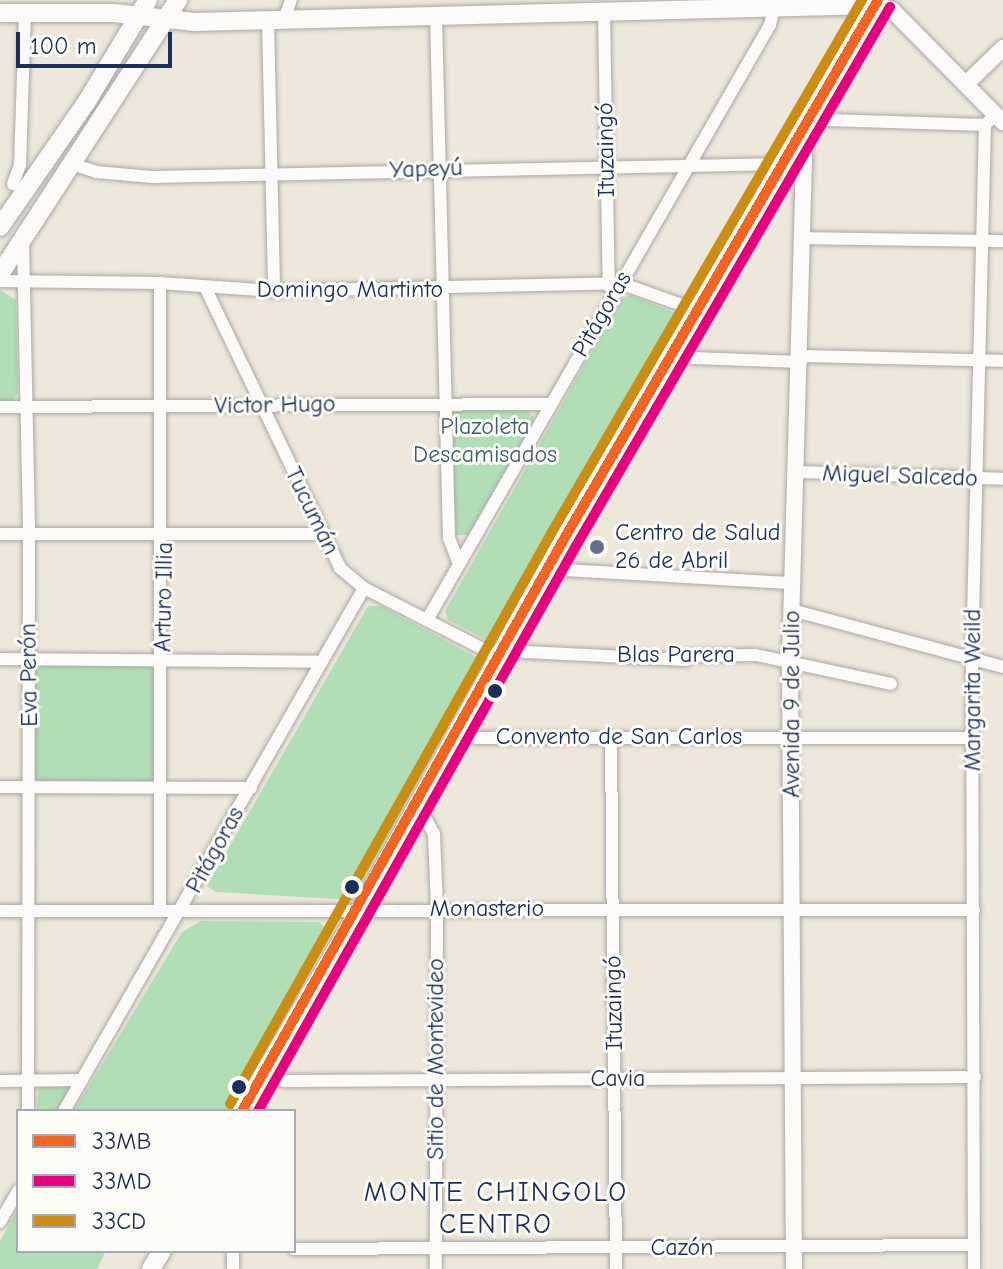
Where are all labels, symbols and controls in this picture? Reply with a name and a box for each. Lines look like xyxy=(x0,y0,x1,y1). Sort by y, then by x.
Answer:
scale bar xyxy=(20,16,176,66)
text: 100 m xyxy=(30,32,97,60)
street label: Ituzaingó xyxy=(591,102,621,198)
street label: Yapeyú xyxy=(389,153,463,185)
street label: Pitágoras xyxy=(566,266,638,362)
street label: Domingo Martinto xyxy=(257,276,443,304)
street label: Victor Hugo xyxy=(214,390,336,420)
park label: Plazoleta Descamisados xyxy=(413,413,557,469)
street label: Miguel Salcedo xyxy=(822,459,978,493)
street label: Tucumán xyxy=(278,462,346,560)
place label: Centro de Salud 26 de Abril xyxy=(615,519,780,575)
marker: Centro de Salud 26 de Abril xyxy=(586,536,608,558)
street label: Arturo Illia xyxy=(149,542,179,652)
street label: Margarita Weild xyxy=(959,609,987,771)
street label: Avenida 9 de Julio xyxy=(778,610,806,798)
street label: Eva Perón xyxy=(14,623,44,727)
street label: Blas Parera xyxy=(617,641,735,669)
unlabelled marker xyxy=(487,683,503,699)
street label: Convento de San Carlos xyxy=(496,723,742,751)
street label: Pitágoras xyxy=(180,802,250,898)
unlabelled marker xyxy=(344,879,360,895)
street label: Monasterio xyxy=(430,895,544,923)
street label: Ituzaingó xyxy=(599,955,629,1051)
street label: Sitio de Montevideo xyxy=(422,958,450,1160)
street label: Cavia xyxy=(591,1065,645,1093)
unlabelled marker xyxy=(231,1079,247,1095)
legend xyxy=(16,1109,296,1253)
text: 33MB xyxy=(92,1127,151,1155)
text: 33MD xyxy=(92,1167,152,1195)
district label: MONTE CHINGOLO CENTRO xyxy=(364,1175,628,1241)
text: 33CD xyxy=(92,1207,146,1235)
street label: Cazón xyxy=(651,1234,713,1262)

